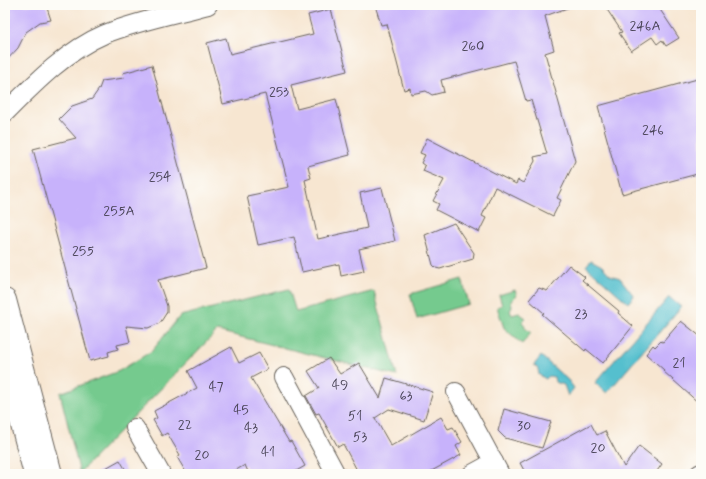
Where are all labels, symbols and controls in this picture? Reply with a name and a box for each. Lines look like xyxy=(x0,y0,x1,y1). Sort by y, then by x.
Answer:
house number: 246A xyxy=(629,17,661,35)
house number: 260 xyxy=(461,37,485,55)
house number: 253 xyxy=(269,83,289,101)
house number: 246 xyxy=(642,121,664,139)
house number: 254 xyxy=(149,168,171,186)
house number: 255A xyxy=(103,202,135,220)
house number: 255 xyxy=(72,242,94,260)
house number: 23 xyxy=(575,305,587,323)
house number: 21 xyxy=(673,354,685,372)
house number: 49 xyxy=(332,376,348,394)
house number: 47 xyxy=(208,378,224,396)
house number: 63 xyxy=(399,387,413,405)
house number: 45 xyxy=(233,401,249,419)
house number: 51 xyxy=(348,407,362,425)
house number: 22 xyxy=(178,416,192,434)
house number: 30 xyxy=(517,417,531,435)
house number: 43 xyxy=(244,419,258,437)
house number: 53 xyxy=(353,428,367,446)
house number: 20 xyxy=(591,439,605,457)
house number: 41 xyxy=(261,443,275,461)
house number: 20 xyxy=(195,446,209,464)

